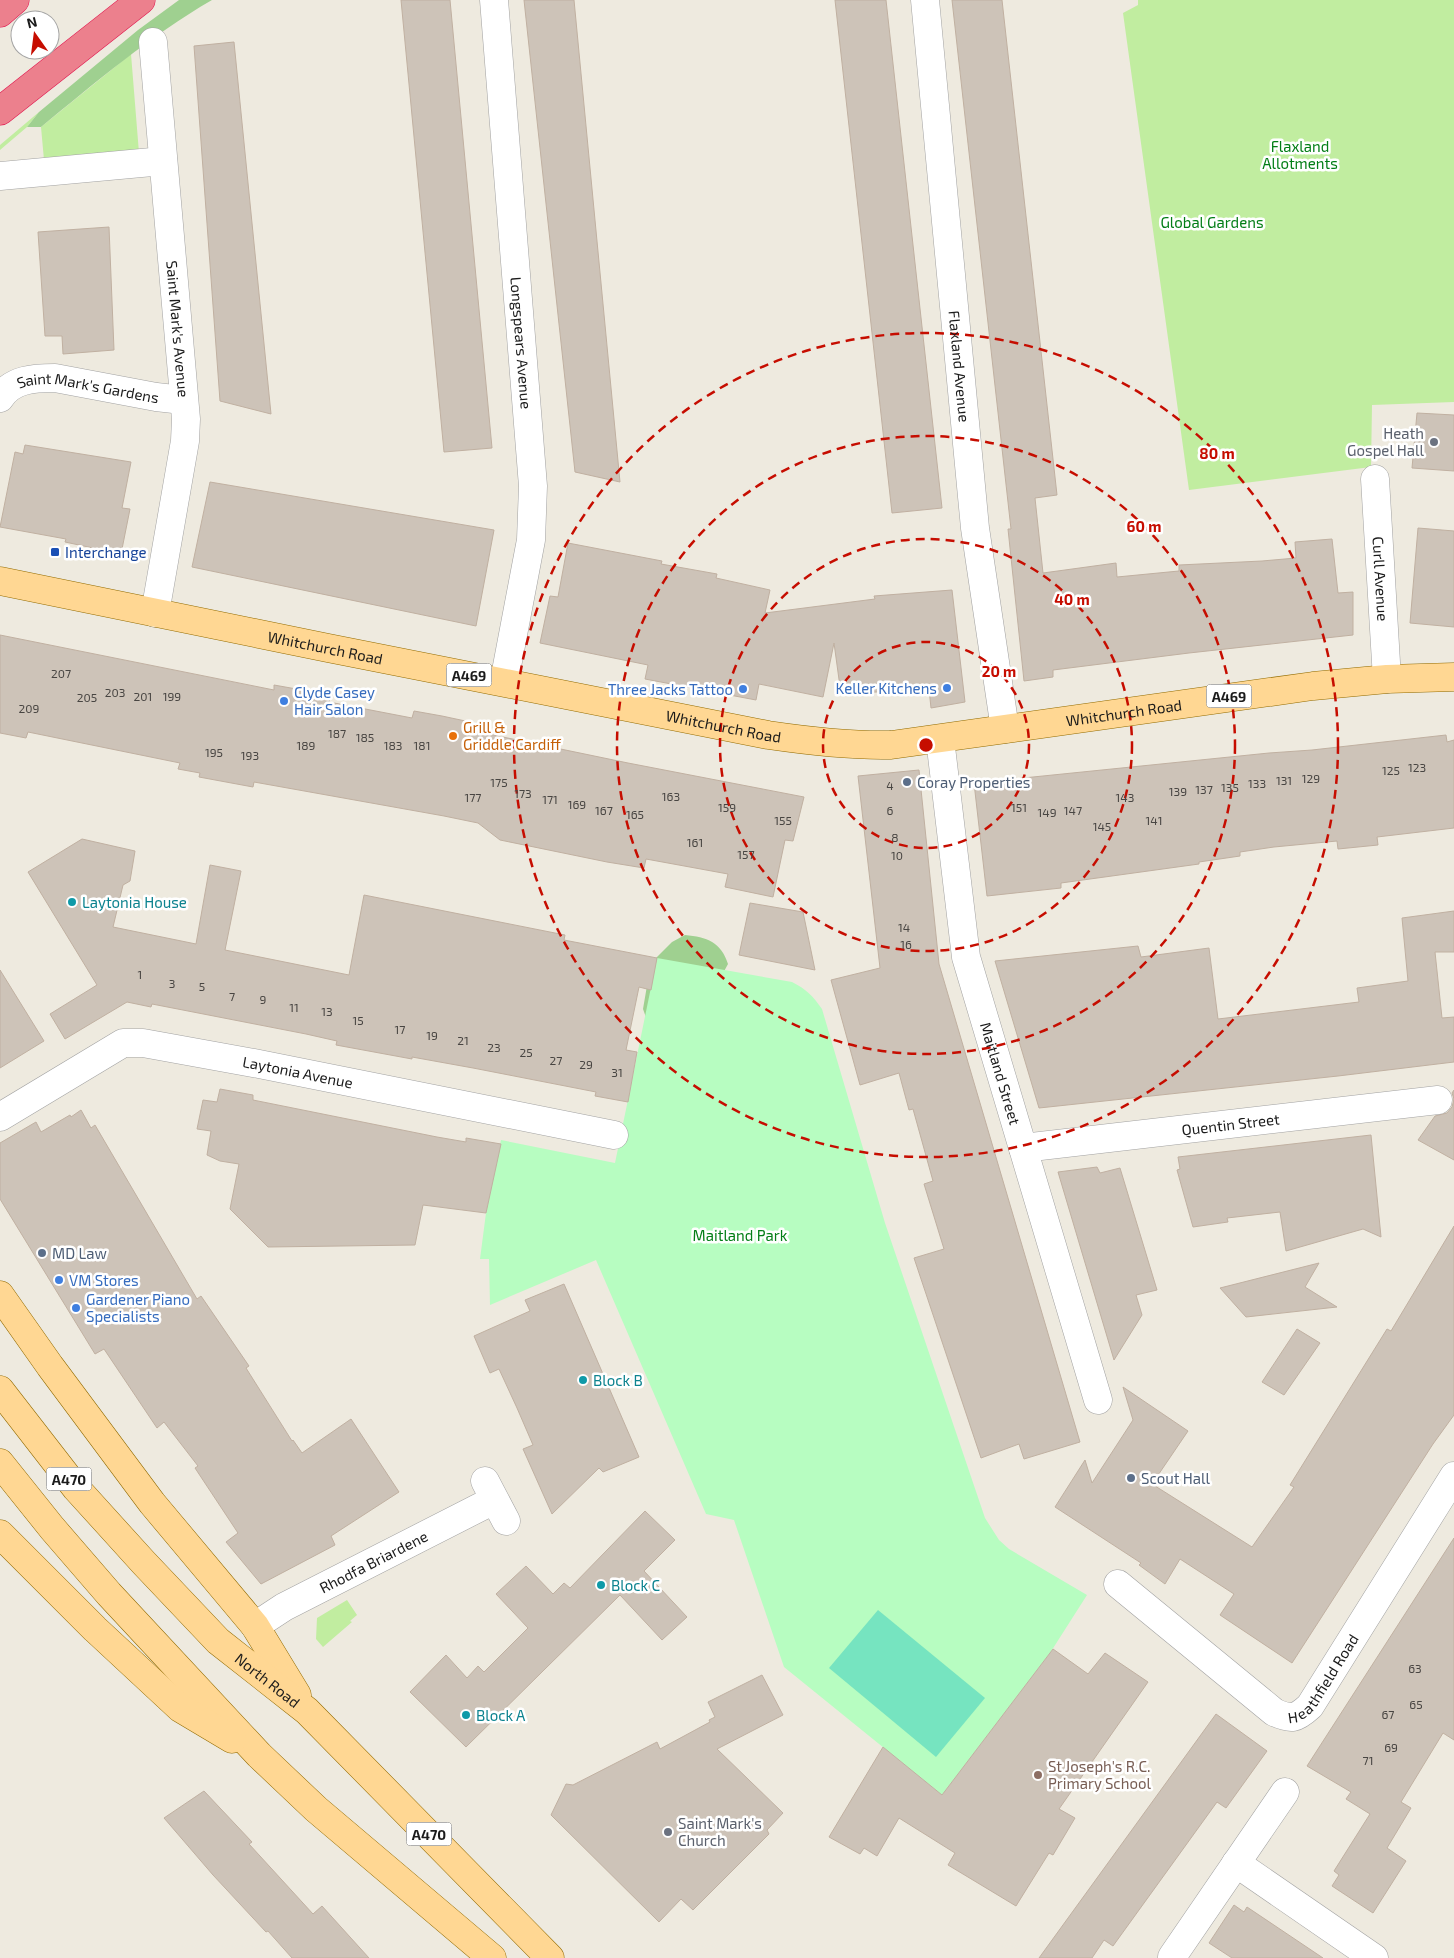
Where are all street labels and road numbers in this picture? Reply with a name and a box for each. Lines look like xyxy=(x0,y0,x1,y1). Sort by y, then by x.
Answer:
street label: Saint Mark's Avenue xyxy=(163,260,193,398)
street label: Longspears Avenue xyxy=(507,276,536,410)
street label: Flaxland Avenue xyxy=(945,310,974,423)
street label: Saint Mark's Gardens xyxy=(14,369,160,406)
street label: Curll Avenue xyxy=(1369,536,1393,622)
street label: Whitchurch Road xyxy=(266,627,384,668)
road number: A469 xyxy=(446,664,492,686)
road number: A469 xyxy=(1206,684,1252,708)
street label: Whitchurch Road xyxy=(1065,695,1183,729)
street label: Whitchurch Road xyxy=(664,706,782,746)
street label: Maitland Street xyxy=(977,1020,1025,1127)
street label: Laytonia Avenue xyxy=(241,1052,355,1092)
street label: Quentin Street xyxy=(1181,1109,1281,1140)
road number: A470 xyxy=(46,1468,92,1490)
street label: Rhodfa Briardene xyxy=(316,1526,431,1597)
street label: Heathfield Road xyxy=(1287,1631,1362,1727)
street label: North Road xyxy=(232,1649,304,1711)
road number: A470 xyxy=(406,1822,452,1846)

